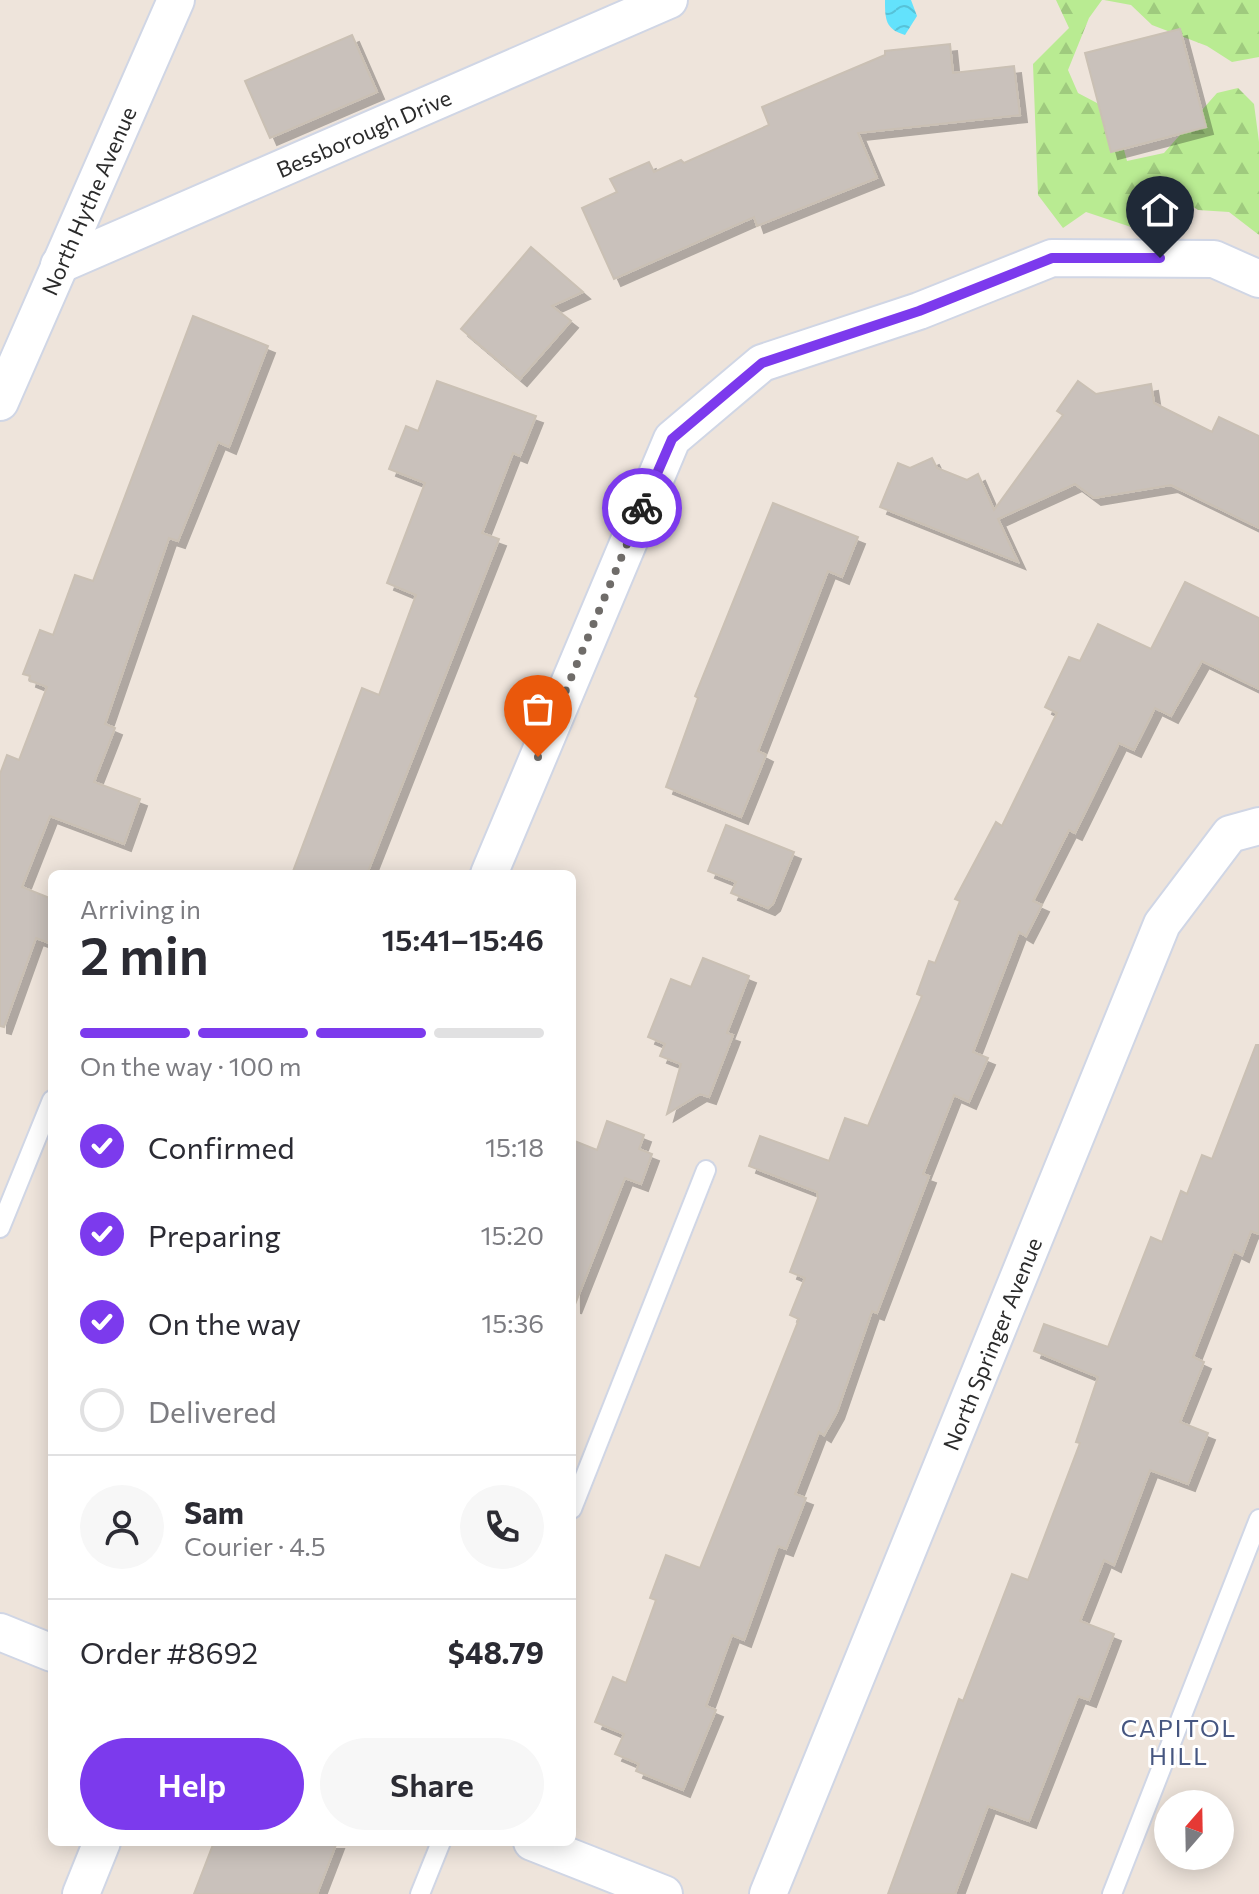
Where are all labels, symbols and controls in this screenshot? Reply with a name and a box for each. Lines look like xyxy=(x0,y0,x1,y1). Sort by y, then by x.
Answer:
street label: Bessborough Drive xyxy=(272,83,455,183)
street label: North Hythe Avenue xyxy=(35,102,141,299)
pin xyxy=(1126,176,1194,258)
icon: home xyxy=(1138,188,1182,232)
courier xyxy=(602,468,682,548)
icon: bike xyxy=(620,486,664,530)
pin xyxy=(504,675,572,757)
icon: bag xyxy=(516,687,560,731)
text: Arriving in xyxy=(80,893,201,924)
text: 15:41–15:46 xyxy=(382,920,544,957)
text: 2 min xyxy=(80,922,209,986)
text: On the way · 100 m xyxy=(80,1050,302,1081)
icon: check xyxy=(80,1124,124,1168)
text: Confirmed xyxy=(148,1128,295,1165)
text: 15:18 xyxy=(485,1131,544,1162)
icon: check xyxy=(80,1212,124,1256)
text: Preparing xyxy=(148,1216,281,1253)
text: 15:20 xyxy=(481,1219,544,1250)
street label: North Springer Avenue xyxy=(936,1233,1047,1454)
icon: check xyxy=(80,1300,124,1344)
text: On the way xyxy=(148,1304,301,1341)
text: 15:36 xyxy=(481,1307,544,1338)
text: Delivered xyxy=(148,1392,277,1429)
button: person xyxy=(80,1485,164,1569)
button: phone xyxy=(460,1485,544,1569)
text: Sam xyxy=(184,1493,244,1530)
text: Courier · 4.5 xyxy=(184,1530,326,1561)
text: Order #8692 xyxy=(80,1633,258,1670)
text: $48.79 xyxy=(448,1633,544,1670)
district label: CAPITOL HILL xyxy=(1121,1713,1237,1770)
button: Help xyxy=(80,1738,304,1830)
button: Share xyxy=(320,1738,544,1830)
north arrow xyxy=(1154,1790,1234,1870)
map controls xyxy=(1154,1790,1234,1870)

